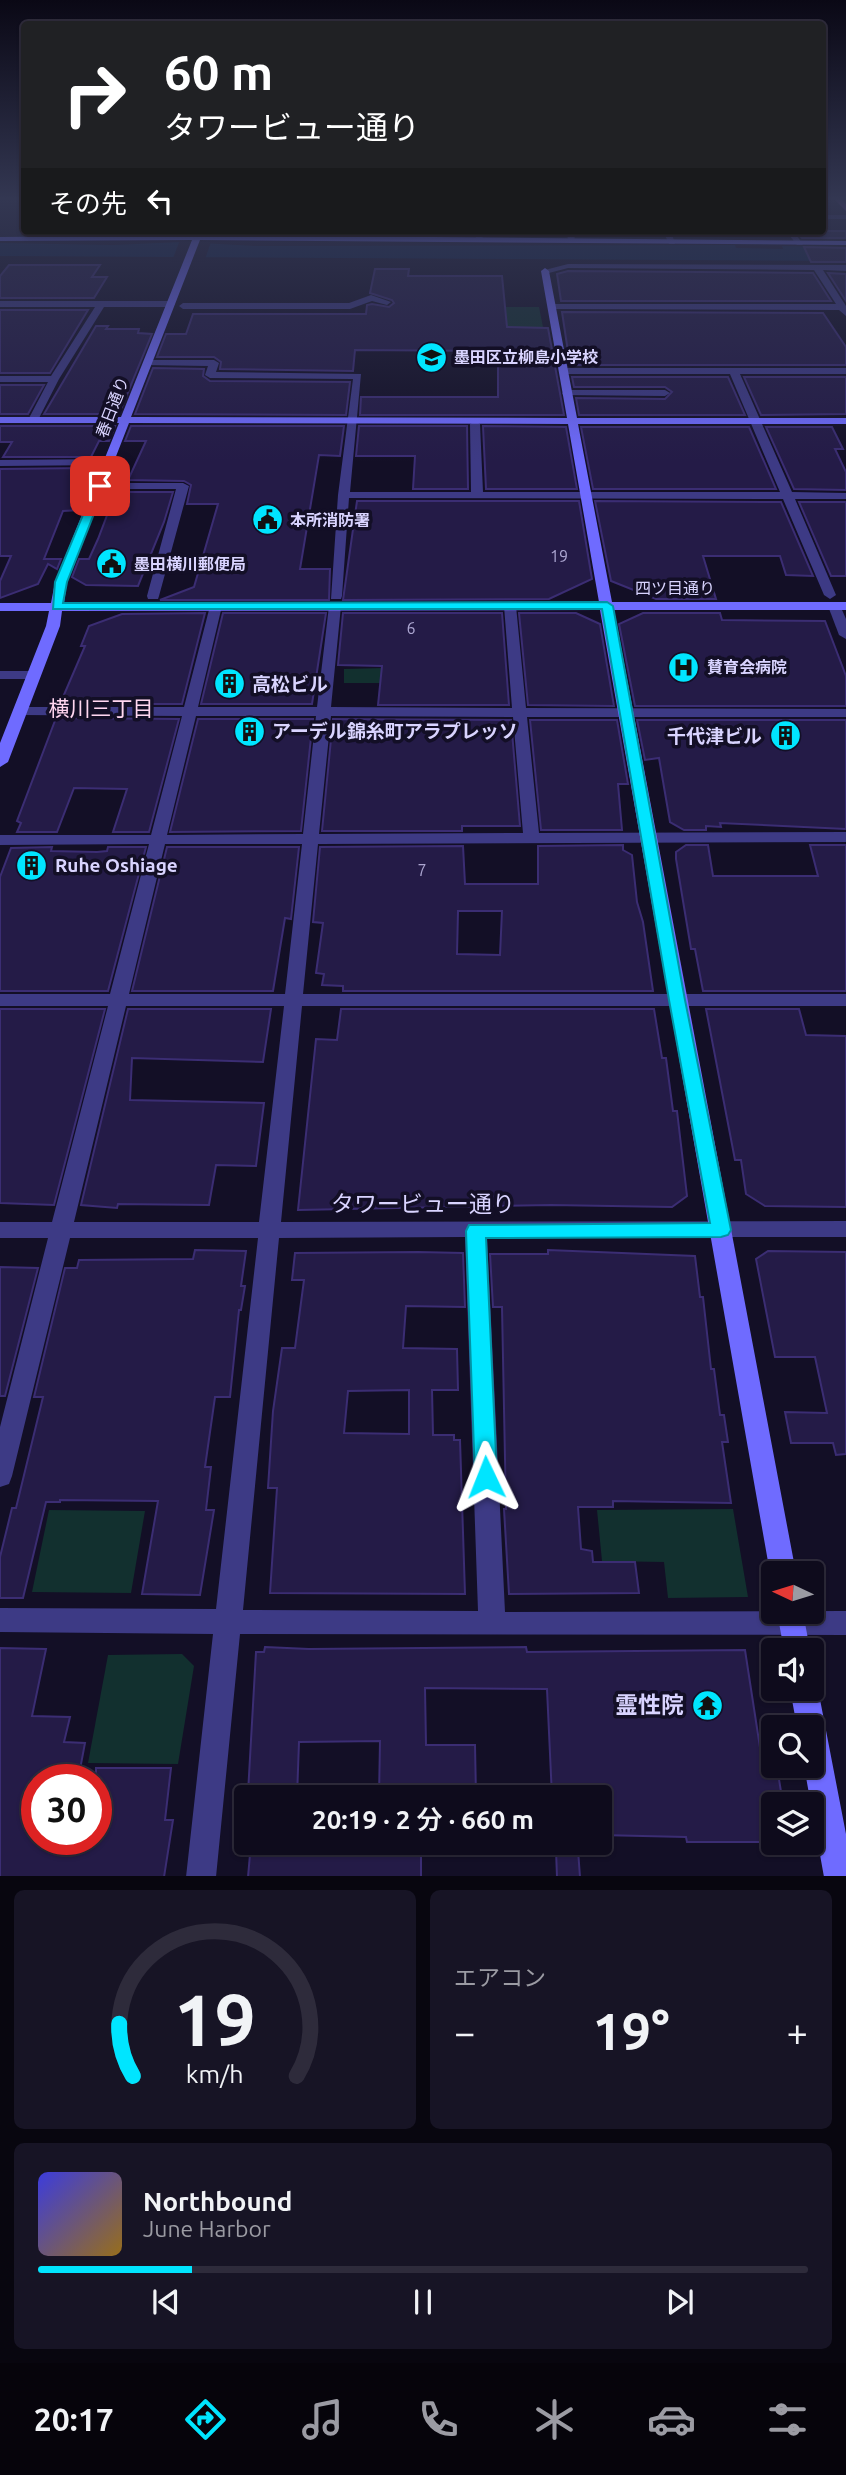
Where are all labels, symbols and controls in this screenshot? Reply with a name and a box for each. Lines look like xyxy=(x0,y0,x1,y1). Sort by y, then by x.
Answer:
text: 60 m xyxy=(164,44,273,99)
icon: right xyxy=(49,49,140,140)
text: タワービュー通り xyxy=(164,109,420,145)
icon: left xyxy=(141,182,179,220)
text: その先 xyxy=(49,189,127,218)
school or university icon: 墨田区立柳島小学校 xyxy=(414,340,448,374)
place label: 墨田区立柳島小学校 xyxy=(454,348,598,366)
street label: 春日通り xyxy=(92,374,132,440)
pin xyxy=(70,456,130,516)
icon: arrive xyxy=(81,467,119,505)
public building icon: 本所消防署 xyxy=(250,503,284,537)
place label: 本所消防署 xyxy=(290,511,370,529)
public building icon: 墨田横川郵便局 xyxy=(94,547,128,581)
house number: 19 xyxy=(550,547,568,565)
place label: 墨田横川郵便局 xyxy=(134,555,246,573)
street label: 四ツ目通り xyxy=(635,579,715,597)
house number: 6 xyxy=(406,619,416,637)
hospital icon: 賛育会病院 xyxy=(667,650,701,684)
place label: 賛育会病院 xyxy=(707,658,787,676)
building icon: 高松ビル xyxy=(212,667,246,701)
place label: 高松ビル xyxy=(252,673,328,695)
district label: 横川三丁目 xyxy=(49,696,154,720)
building icon: アーデル錦糸町アラプレッソ xyxy=(232,714,266,748)
building icon: 千代津ビル xyxy=(768,719,802,753)
place label: アーデル錦糸町アラプレッソ xyxy=(272,720,518,742)
place label: 千代津ビル xyxy=(667,725,762,747)
building icon: Ruhe Oshiage xyxy=(15,848,49,882)
place label: Ruhe Oshiage xyxy=(55,854,178,876)
house number: 7 xyxy=(417,861,427,879)
street label: タワービュー通り xyxy=(331,1191,515,1216)
position arrow xyxy=(449,1440,523,1514)
north arrow xyxy=(761,1561,824,1624)
map controls xyxy=(761,1561,824,1855)
button: sound xyxy=(761,1638,824,1701)
temple icon: 霊性院 xyxy=(690,1688,724,1722)
place label: 霊性院 xyxy=(615,1692,684,1717)
button: search xyxy=(761,1715,824,1778)
speed limit sign: 30 xyxy=(21,1764,112,1855)
button: layers xyxy=(761,1792,824,1855)
text: 20:19 · 2 分 · 660 m xyxy=(312,1805,534,1834)
text: エアコン xyxy=(454,1965,546,1990)
text: 19 xyxy=(174,1978,256,2060)
text: 19° xyxy=(592,2002,670,2060)
text: − xyxy=(454,2011,475,2053)
text: + xyxy=(787,2011,808,2053)
text: km/h xyxy=(186,2059,244,2087)
text: Northbound xyxy=(143,2187,292,2216)
text: June Harbor xyxy=(143,2216,271,2241)
icon: previous xyxy=(147,2283,185,2321)
icon: pause xyxy=(404,2283,442,2321)
icon: next xyxy=(661,2283,699,2321)
icon: directions xyxy=(181,2395,230,2444)
icon: music xyxy=(298,2395,347,2444)
icon: phone xyxy=(414,2395,463,2444)
icon: climate xyxy=(530,2395,579,2444)
icon: car xyxy=(647,2395,696,2444)
icon: filters xyxy=(763,2395,812,2444)
text: 20:17 xyxy=(34,2401,114,2437)

